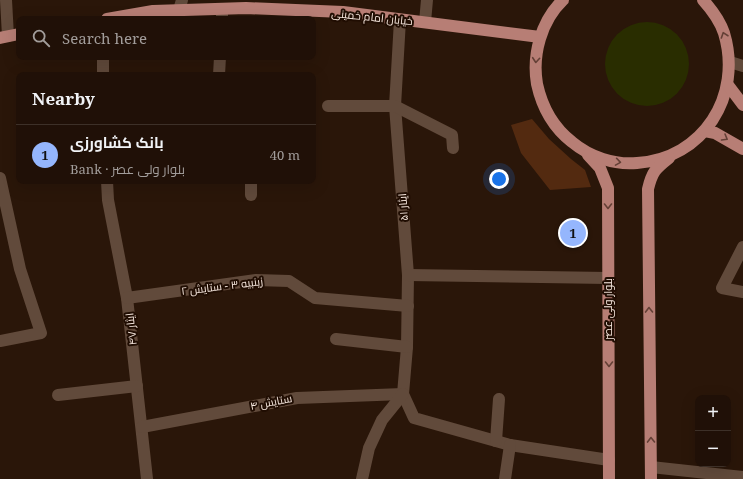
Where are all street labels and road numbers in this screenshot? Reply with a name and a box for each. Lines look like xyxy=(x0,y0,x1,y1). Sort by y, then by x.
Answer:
street label: خیابان امام خمینی xyxy=(331,5,413,29)
street label: ایثار ۵۱ xyxy=(394,193,411,221)
street label: زینبیه ۳ - ستایش ۲ xyxy=(180,273,264,298)
street label: بلوار ولی عصر xyxy=(600,278,615,341)
street label: ایثار ۴۷ xyxy=(121,312,140,346)
street label: ستایش ۴ xyxy=(249,390,293,413)

